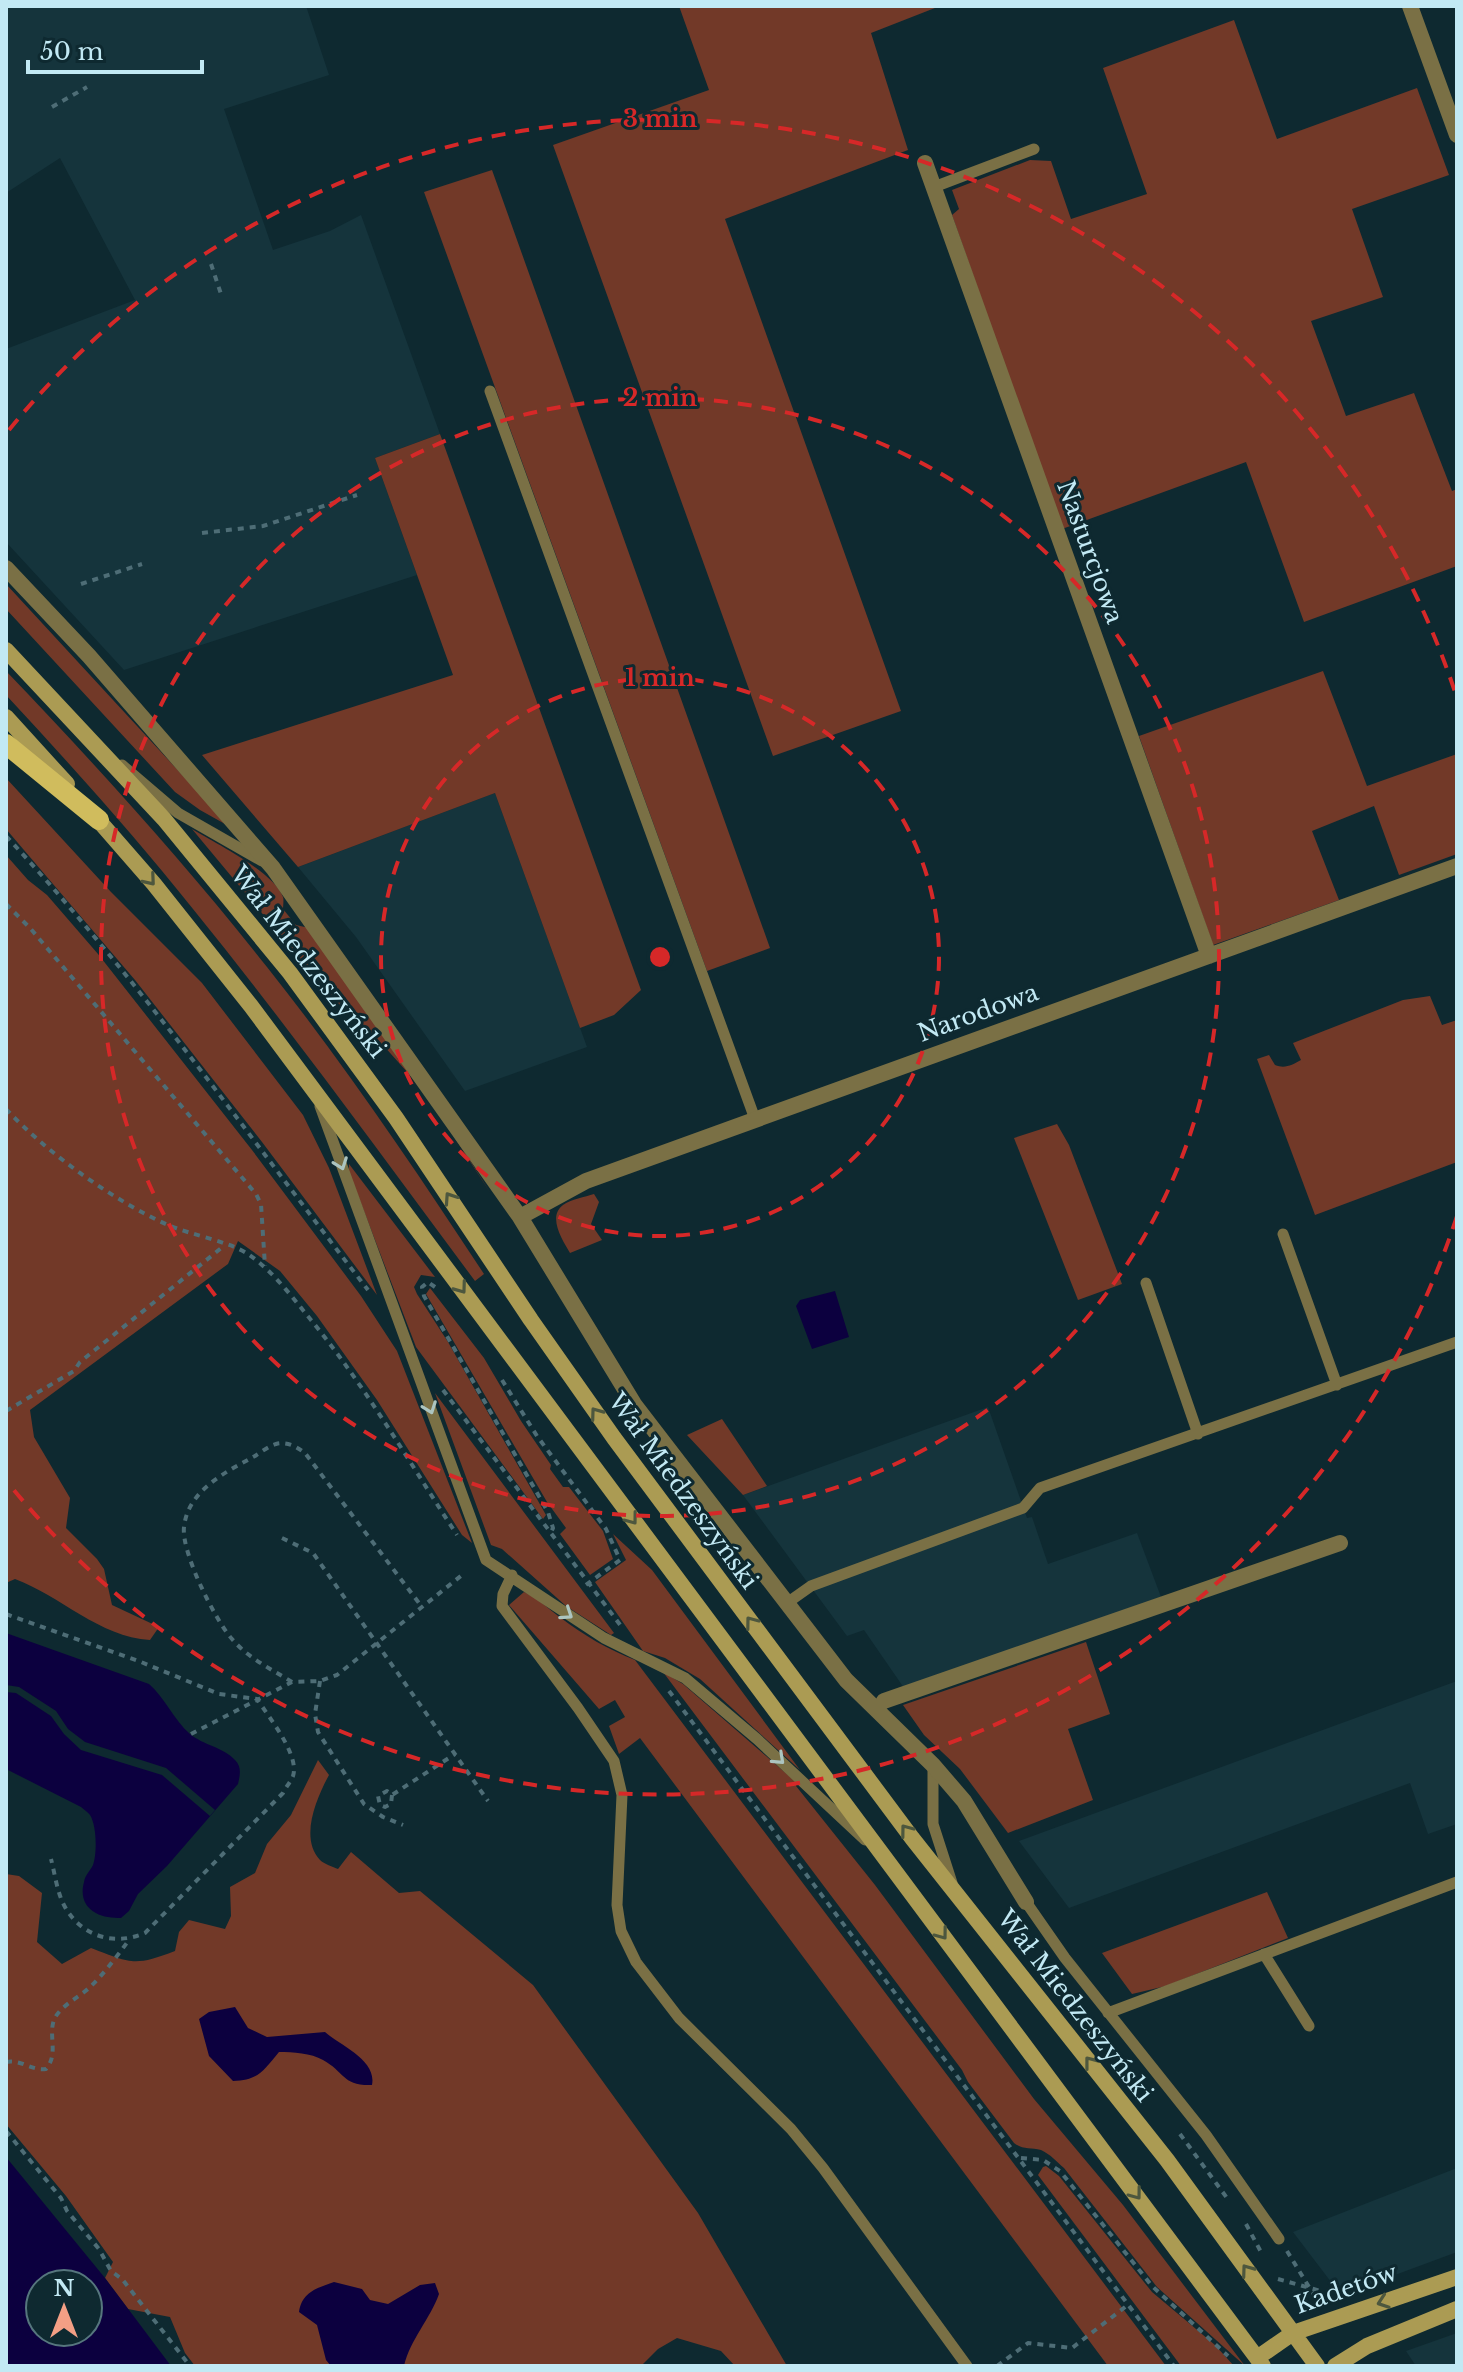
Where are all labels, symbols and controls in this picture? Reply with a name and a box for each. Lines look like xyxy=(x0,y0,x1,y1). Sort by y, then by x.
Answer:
scale bar xyxy=(28,24,202,74)
text: 50 m xyxy=(40,37,104,66)
text: 3 min xyxy=(623,104,698,133)
text: 2 min xyxy=(623,383,698,412)
street label: Nasturcjowa xyxy=(1051,476,1130,628)
text: 1 min xyxy=(625,663,695,692)
street label: Wał Miedzeszyński xyxy=(224,859,392,1063)
one-way arrow xyxy=(140,870,155,885)
centre of rings xyxy=(646,943,674,971)
street label: Narodowa xyxy=(914,977,1043,1048)
one-way arrow xyxy=(331,1156,347,1170)
one-way arrow xyxy=(445,1192,460,1206)
one-way arrow xyxy=(451,1279,466,1293)
street label: Wał Miedzeszyński xyxy=(602,1386,764,1595)
one-way arrow xyxy=(420,1400,437,1414)
one-way arrow xyxy=(591,1407,606,1422)
one-way arrow xyxy=(623,1510,637,1525)
one-way arrow xyxy=(559,1604,573,1619)
one-way arrow xyxy=(746,1616,760,1631)
one-way arrow xyxy=(770,1750,784,1765)
one-way arrow xyxy=(902,1825,916,1839)
street label: Wał Miedzeszyński xyxy=(991,1903,1159,2107)
one-way arrow xyxy=(932,1926,947,1940)
one-way arrow xyxy=(1085,2057,1100,2071)
one-way arrow xyxy=(1126,2186,1140,2200)
street label: Kadetów xyxy=(1291,2257,1402,2320)
one-way arrow xyxy=(1242,2264,1257,2278)
north arrow xyxy=(24,2268,104,2348)
text: N xyxy=(54,2275,75,2302)
one-way arrow xyxy=(1377,2292,1391,2309)

